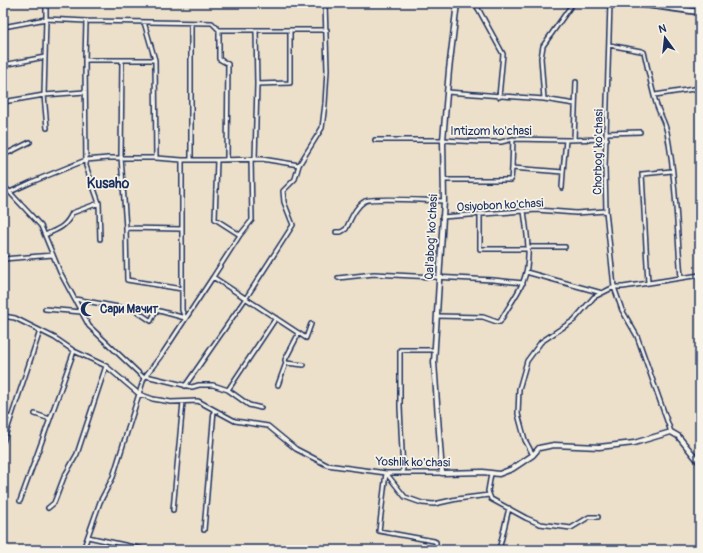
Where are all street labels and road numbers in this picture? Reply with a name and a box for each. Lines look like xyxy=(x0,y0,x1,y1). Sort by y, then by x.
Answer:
street label: Сhorbog' ko'chasi xyxy=(590,109,607,195)
street label: Intizom ko'chasi xyxy=(450,124,532,139)
street label: Qal'abog' ko'chasi xyxy=(422,194,441,280)
street label: Osiyobon ko'chasi xyxy=(456,196,544,215)
street label: Yoshlik ko'chasi xyxy=(375,454,450,471)

